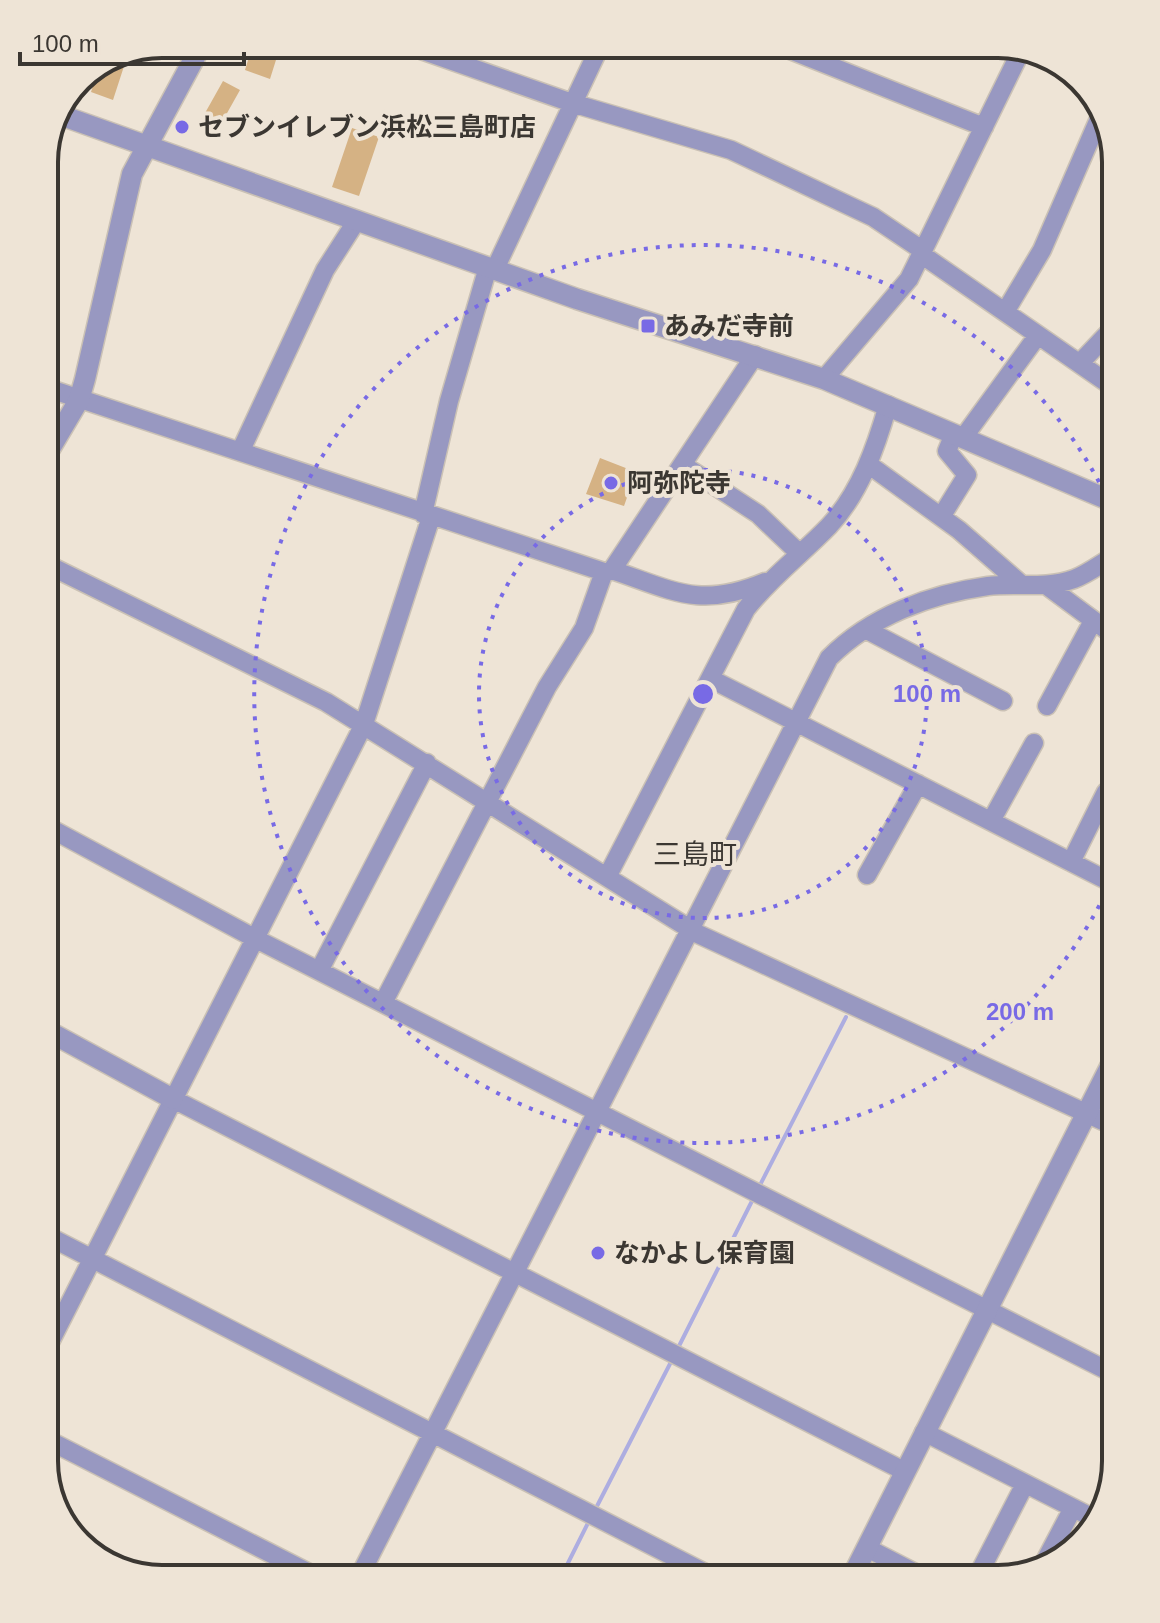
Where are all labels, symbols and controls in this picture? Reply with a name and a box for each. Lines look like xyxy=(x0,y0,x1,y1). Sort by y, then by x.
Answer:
scale bar xyxy=(20,16,244,66)
text: 100 m xyxy=(32,30,99,57)
place label: セブンイレブン浜松三島町店 xyxy=(198,112,536,142)
marker: セブンイレブン浜松三島町店 xyxy=(173,118,191,136)
place label: あみだ寺前 xyxy=(664,311,794,341)
marker: あみだ寺前 xyxy=(639,317,657,335)
place label: 阿弥陀寺 xyxy=(627,468,731,498)
marker: 阿弥陀寺 xyxy=(602,474,620,492)
centre of rings xyxy=(689,680,717,708)
text: 100 m xyxy=(893,680,961,707)
district label: 三島町 xyxy=(653,839,737,870)
text: 200 m xyxy=(986,998,1054,1025)
place label: なかよし保育園 xyxy=(614,1238,795,1268)
marker: なかよし保育園 xyxy=(589,1244,607,1262)

